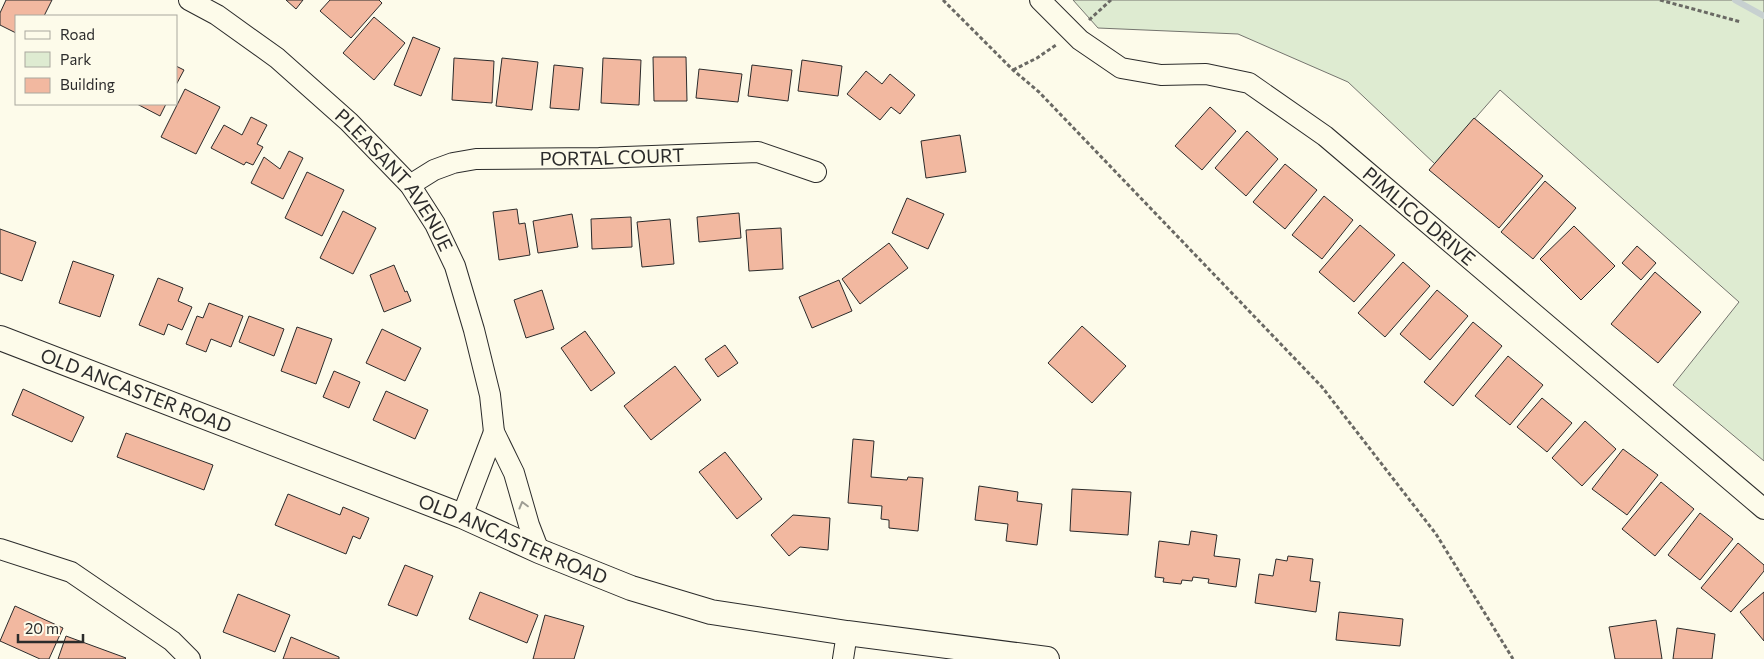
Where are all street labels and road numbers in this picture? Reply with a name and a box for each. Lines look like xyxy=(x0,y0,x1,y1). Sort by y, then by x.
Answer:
street label: PLEASANT AVENUE xyxy=(331,103,458,255)
street label: PORTAL COURT xyxy=(540,143,685,169)
street label: PIMLICO DRIVE xyxy=(1359,161,1480,270)
street label: OLD ANCASTER ROAD xyxy=(38,343,235,437)
street label: OLD ANCASTER ROAD xyxy=(416,488,611,588)

